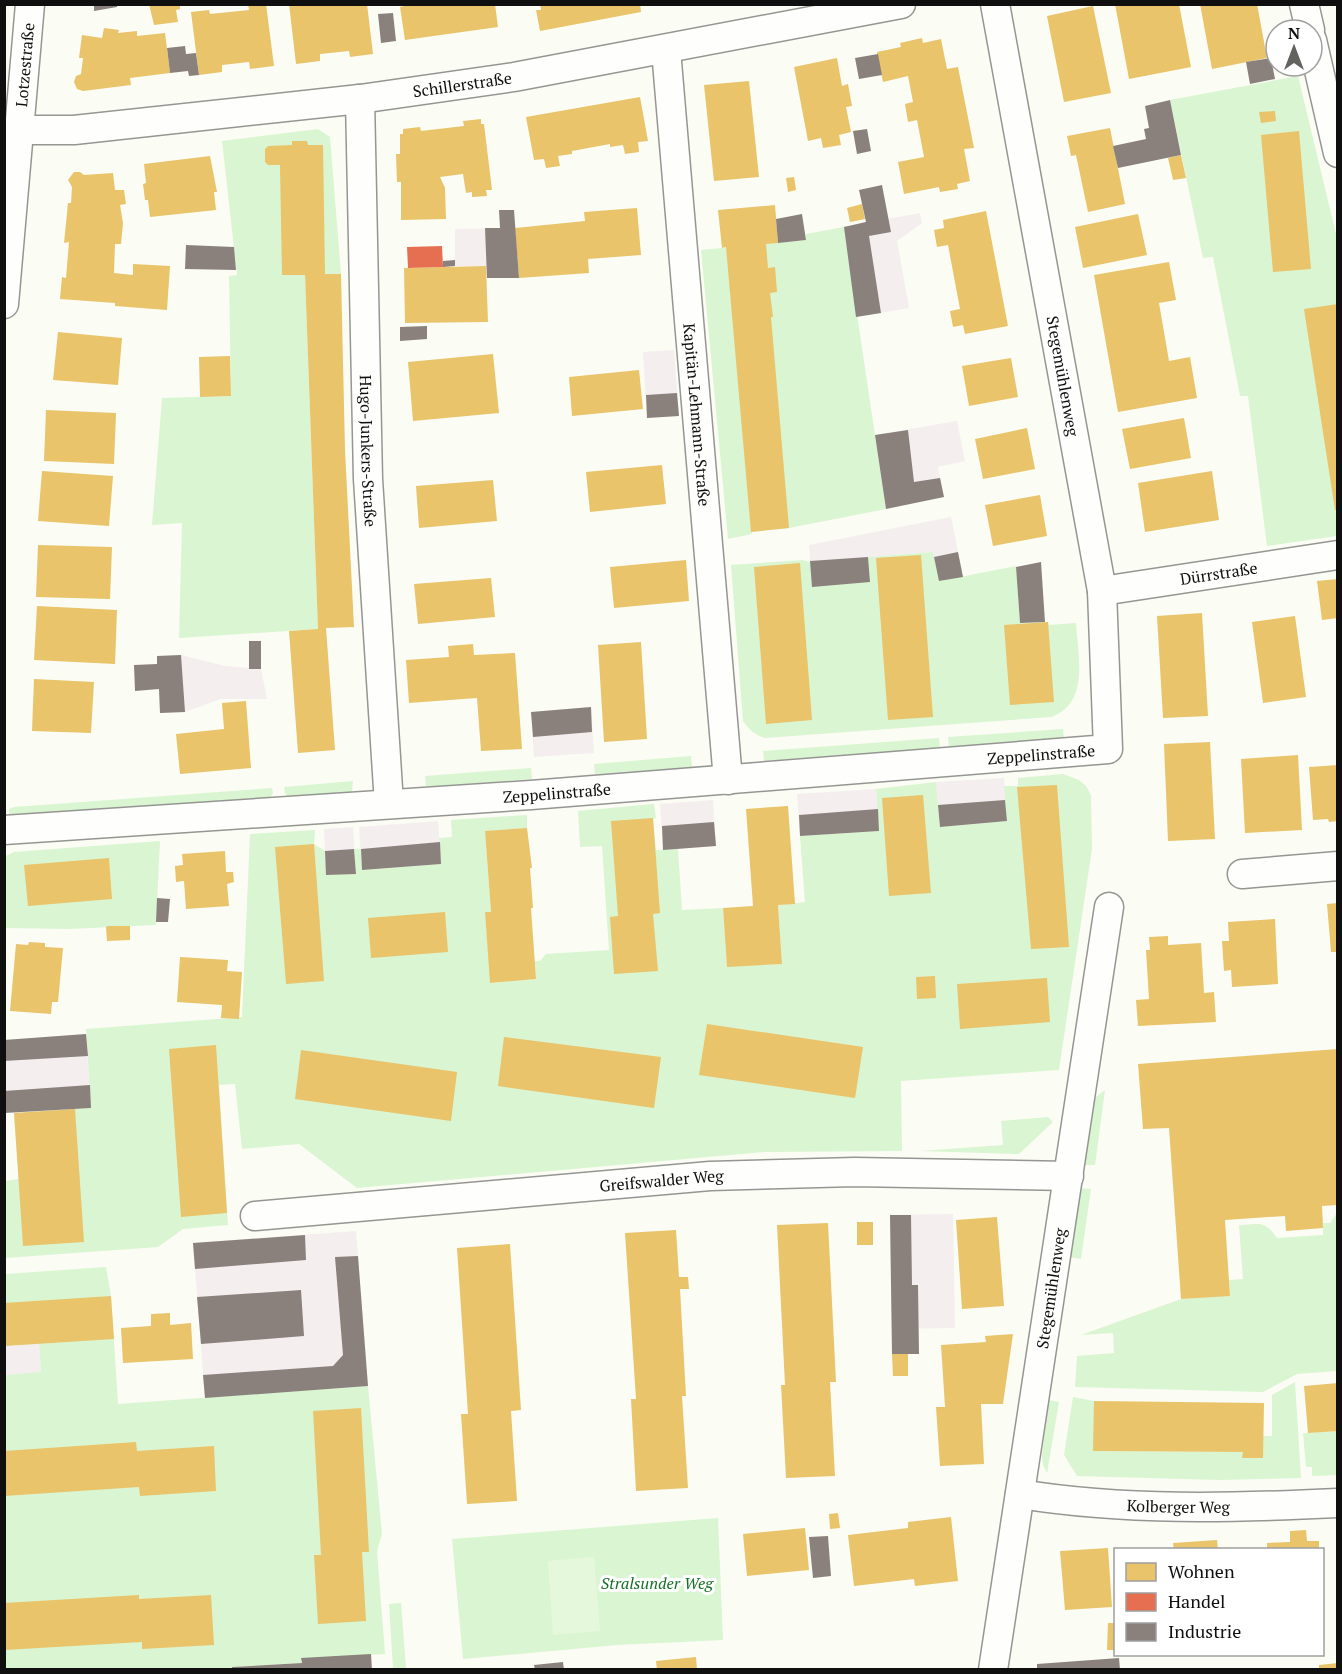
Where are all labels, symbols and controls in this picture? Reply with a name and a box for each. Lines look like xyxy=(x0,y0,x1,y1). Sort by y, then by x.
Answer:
north arrow xyxy=(1264,18,1324,78)
street label: Lotzestraße xyxy=(10,22,39,108)
text: N xyxy=(1288,22,1300,44)
street label: Schillerstraße xyxy=(411,66,513,102)
street label: Stegemühlenweg xyxy=(1042,314,1084,438)
street label: Kapitän-Lehmann-Straße xyxy=(678,322,716,507)
street label: Hugo-Junkers-Straße xyxy=(355,375,382,528)
street label: Dürrstraße xyxy=(1178,556,1259,590)
street label: Zeppelinstraße xyxy=(986,739,1096,770)
street label: Zeppelinstraße xyxy=(502,778,612,808)
street label: Greifswalder Weg xyxy=(598,1165,724,1197)
street label: Stegemühlenweg xyxy=(1031,1226,1071,1350)
street label: Kolberger Weg xyxy=(1126,1494,1231,1518)
legend xyxy=(1114,1548,1324,1656)
text: Wohnen xyxy=(1168,1559,1235,1583)
park label: Stralsunder Weg xyxy=(601,1572,714,1594)
text: Handel xyxy=(1168,1589,1225,1613)
text: Industrie xyxy=(1168,1619,1241,1643)

